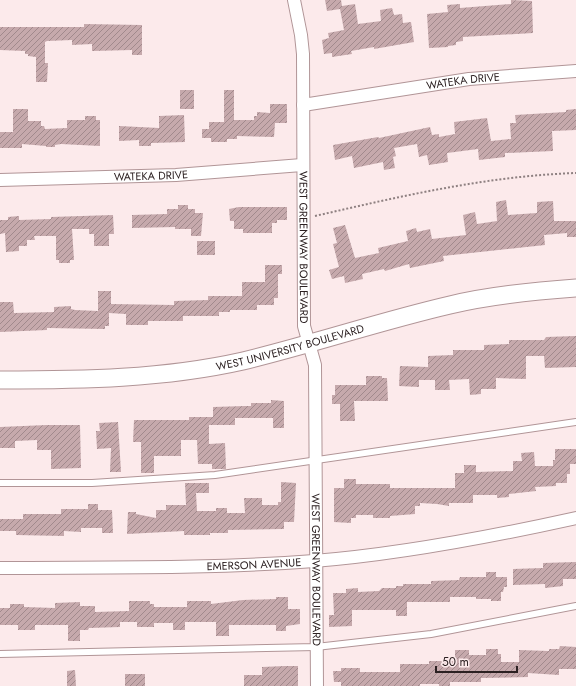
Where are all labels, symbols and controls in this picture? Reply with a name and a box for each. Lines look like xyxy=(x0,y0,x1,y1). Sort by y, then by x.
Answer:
street label: WATEKA DRIVE xyxy=(425,69,500,94)
street label: WATEKA DRIVE xyxy=(114,166,189,185)
street label: WEST GREENWAY BOULEVARD xyxy=(295,171,312,324)
street label: WEST UNIVERSITY BOULEVARD xyxy=(215,320,366,374)
street label: WEST GREENWAY BOULEVARD xyxy=(308,493,325,646)
street label: EMERSON AVENUE xyxy=(206,554,302,574)
scale bar xyxy=(436,648,517,674)
text: 50 m xyxy=(442,653,469,671)

